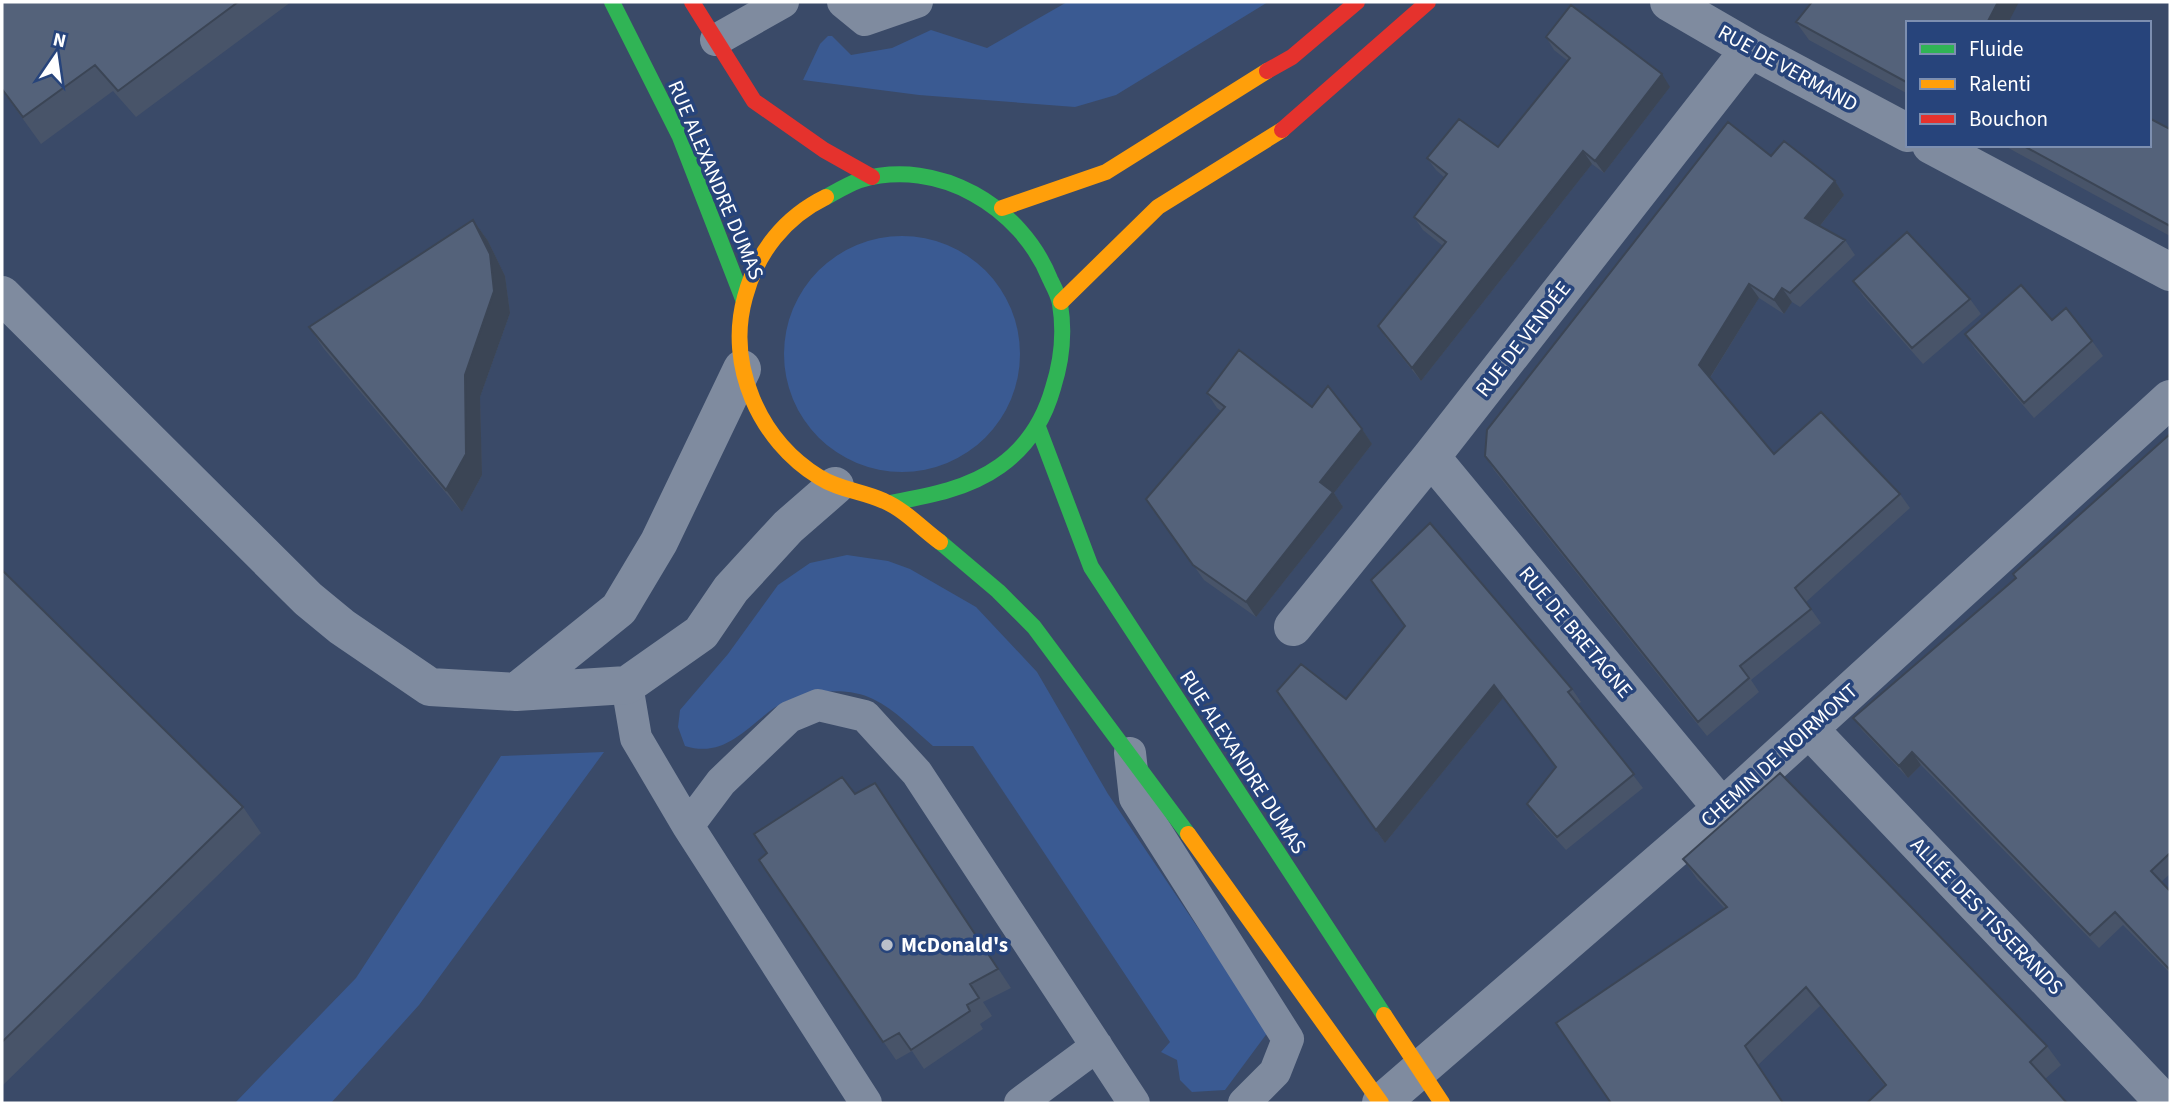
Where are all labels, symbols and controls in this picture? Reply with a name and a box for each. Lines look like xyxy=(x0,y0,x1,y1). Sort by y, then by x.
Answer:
street label: RUE DE VERMAND xyxy=(1713,17,1863,119)
north arrow xyxy=(21,21,91,91)
legend xyxy=(1906,21,2151,147)
text: N xyxy=(50,26,69,55)
text: Fluide xyxy=(1969,34,2023,64)
text: Ralenti xyxy=(1969,69,2031,99)
street label: RUE ALEXANDRE DUMAS xyxy=(660,76,772,284)
text: Bouchon xyxy=(1969,104,2048,134)
street label: RUE DE VENDÉE xyxy=(1468,275,1578,403)
street label: RUE DE BRETAGNE xyxy=(1512,560,1640,704)
street label: RUE ALEXANDRE DUMAS xyxy=(1172,664,1314,860)
street label: CHEMIN DE NOIRMONT xyxy=(1694,676,1864,834)
street label: ALLÉE DES TISSERANDS xyxy=(1904,831,2070,1001)
place label: McDonald's xyxy=(901,930,1008,960)
marker: McDonald's xyxy=(879,937,895,953)

